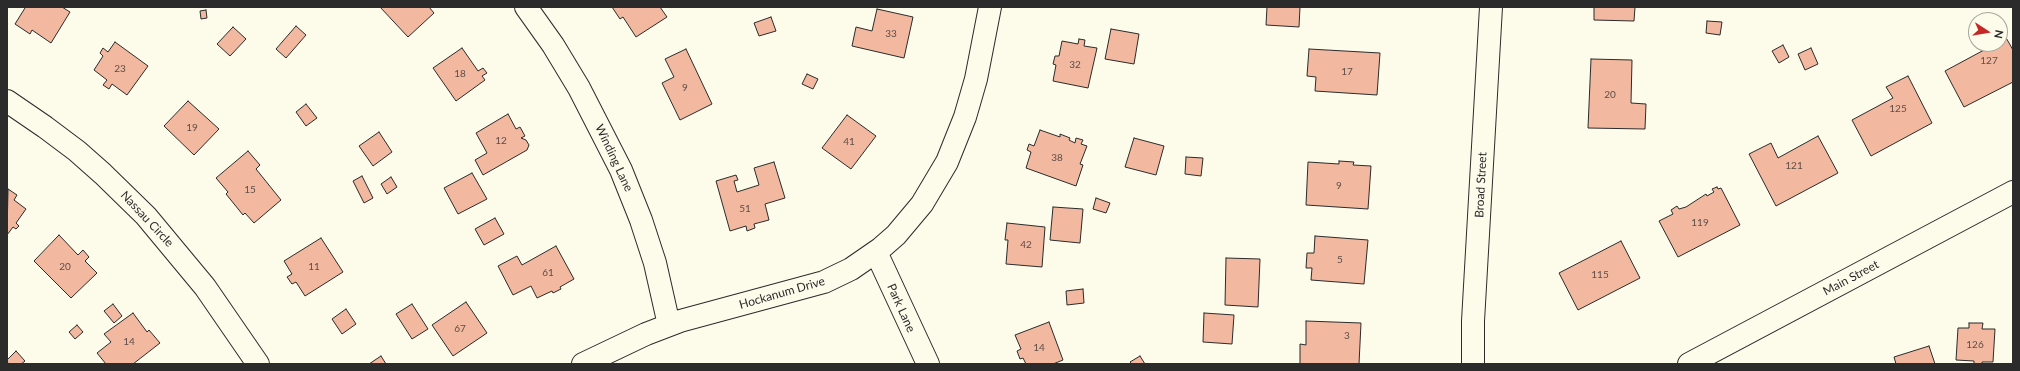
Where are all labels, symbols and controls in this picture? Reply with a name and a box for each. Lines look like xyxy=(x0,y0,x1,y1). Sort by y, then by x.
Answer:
north arrow xyxy=(1968,12,2008,52)
house number: 33 xyxy=(885,28,897,40)
text: N xyxy=(1992,29,2006,40)
house number: 127 xyxy=(1980,55,1998,67)
house number: 32 xyxy=(1069,59,1081,71)
house number: 23 xyxy=(114,63,126,75)
house number: 17 xyxy=(1341,66,1353,78)
house number: 18 xyxy=(454,68,466,80)
house number: 9 xyxy=(682,82,688,94)
house number: 20 xyxy=(1604,89,1616,101)
house number: 125 xyxy=(1889,103,1907,115)
house number: 19 xyxy=(186,122,198,134)
street label: Winding Lane xyxy=(592,122,636,194)
house number: 12 xyxy=(495,135,507,147)
house number: 41 xyxy=(843,136,855,148)
house number: 38 xyxy=(1051,152,1063,164)
street label: Broad Street xyxy=(1472,152,1490,218)
house number: 121 xyxy=(1785,160,1803,172)
house number: 9 xyxy=(1336,180,1342,192)
house number: 15 xyxy=(244,184,256,196)
street label: Nassau Circle xyxy=(118,188,176,250)
house number: 51 xyxy=(739,203,751,215)
house number: 119 xyxy=(1691,217,1709,229)
house number: 42 xyxy=(1020,239,1032,251)
house number: 5 xyxy=(1337,254,1343,266)
street label: Main Street xyxy=(1821,257,1881,299)
house number: 20 xyxy=(59,261,71,273)
house number: 11 xyxy=(308,261,320,273)
house number: 61 xyxy=(542,267,554,279)
house number: 115 xyxy=(1591,269,1609,281)
street label: Hockanum Drive xyxy=(737,274,827,312)
street label: Park Lane xyxy=(884,281,918,335)
house number: 67 xyxy=(454,323,466,335)
house number: 3 xyxy=(1344,330,1350,342)
house number: 14 xyxy=(123,336,135,348)
house number: 126 xyxy=(1966,339,1984,351)
house number: 14 xyxy=(1033,342,1045,354)

